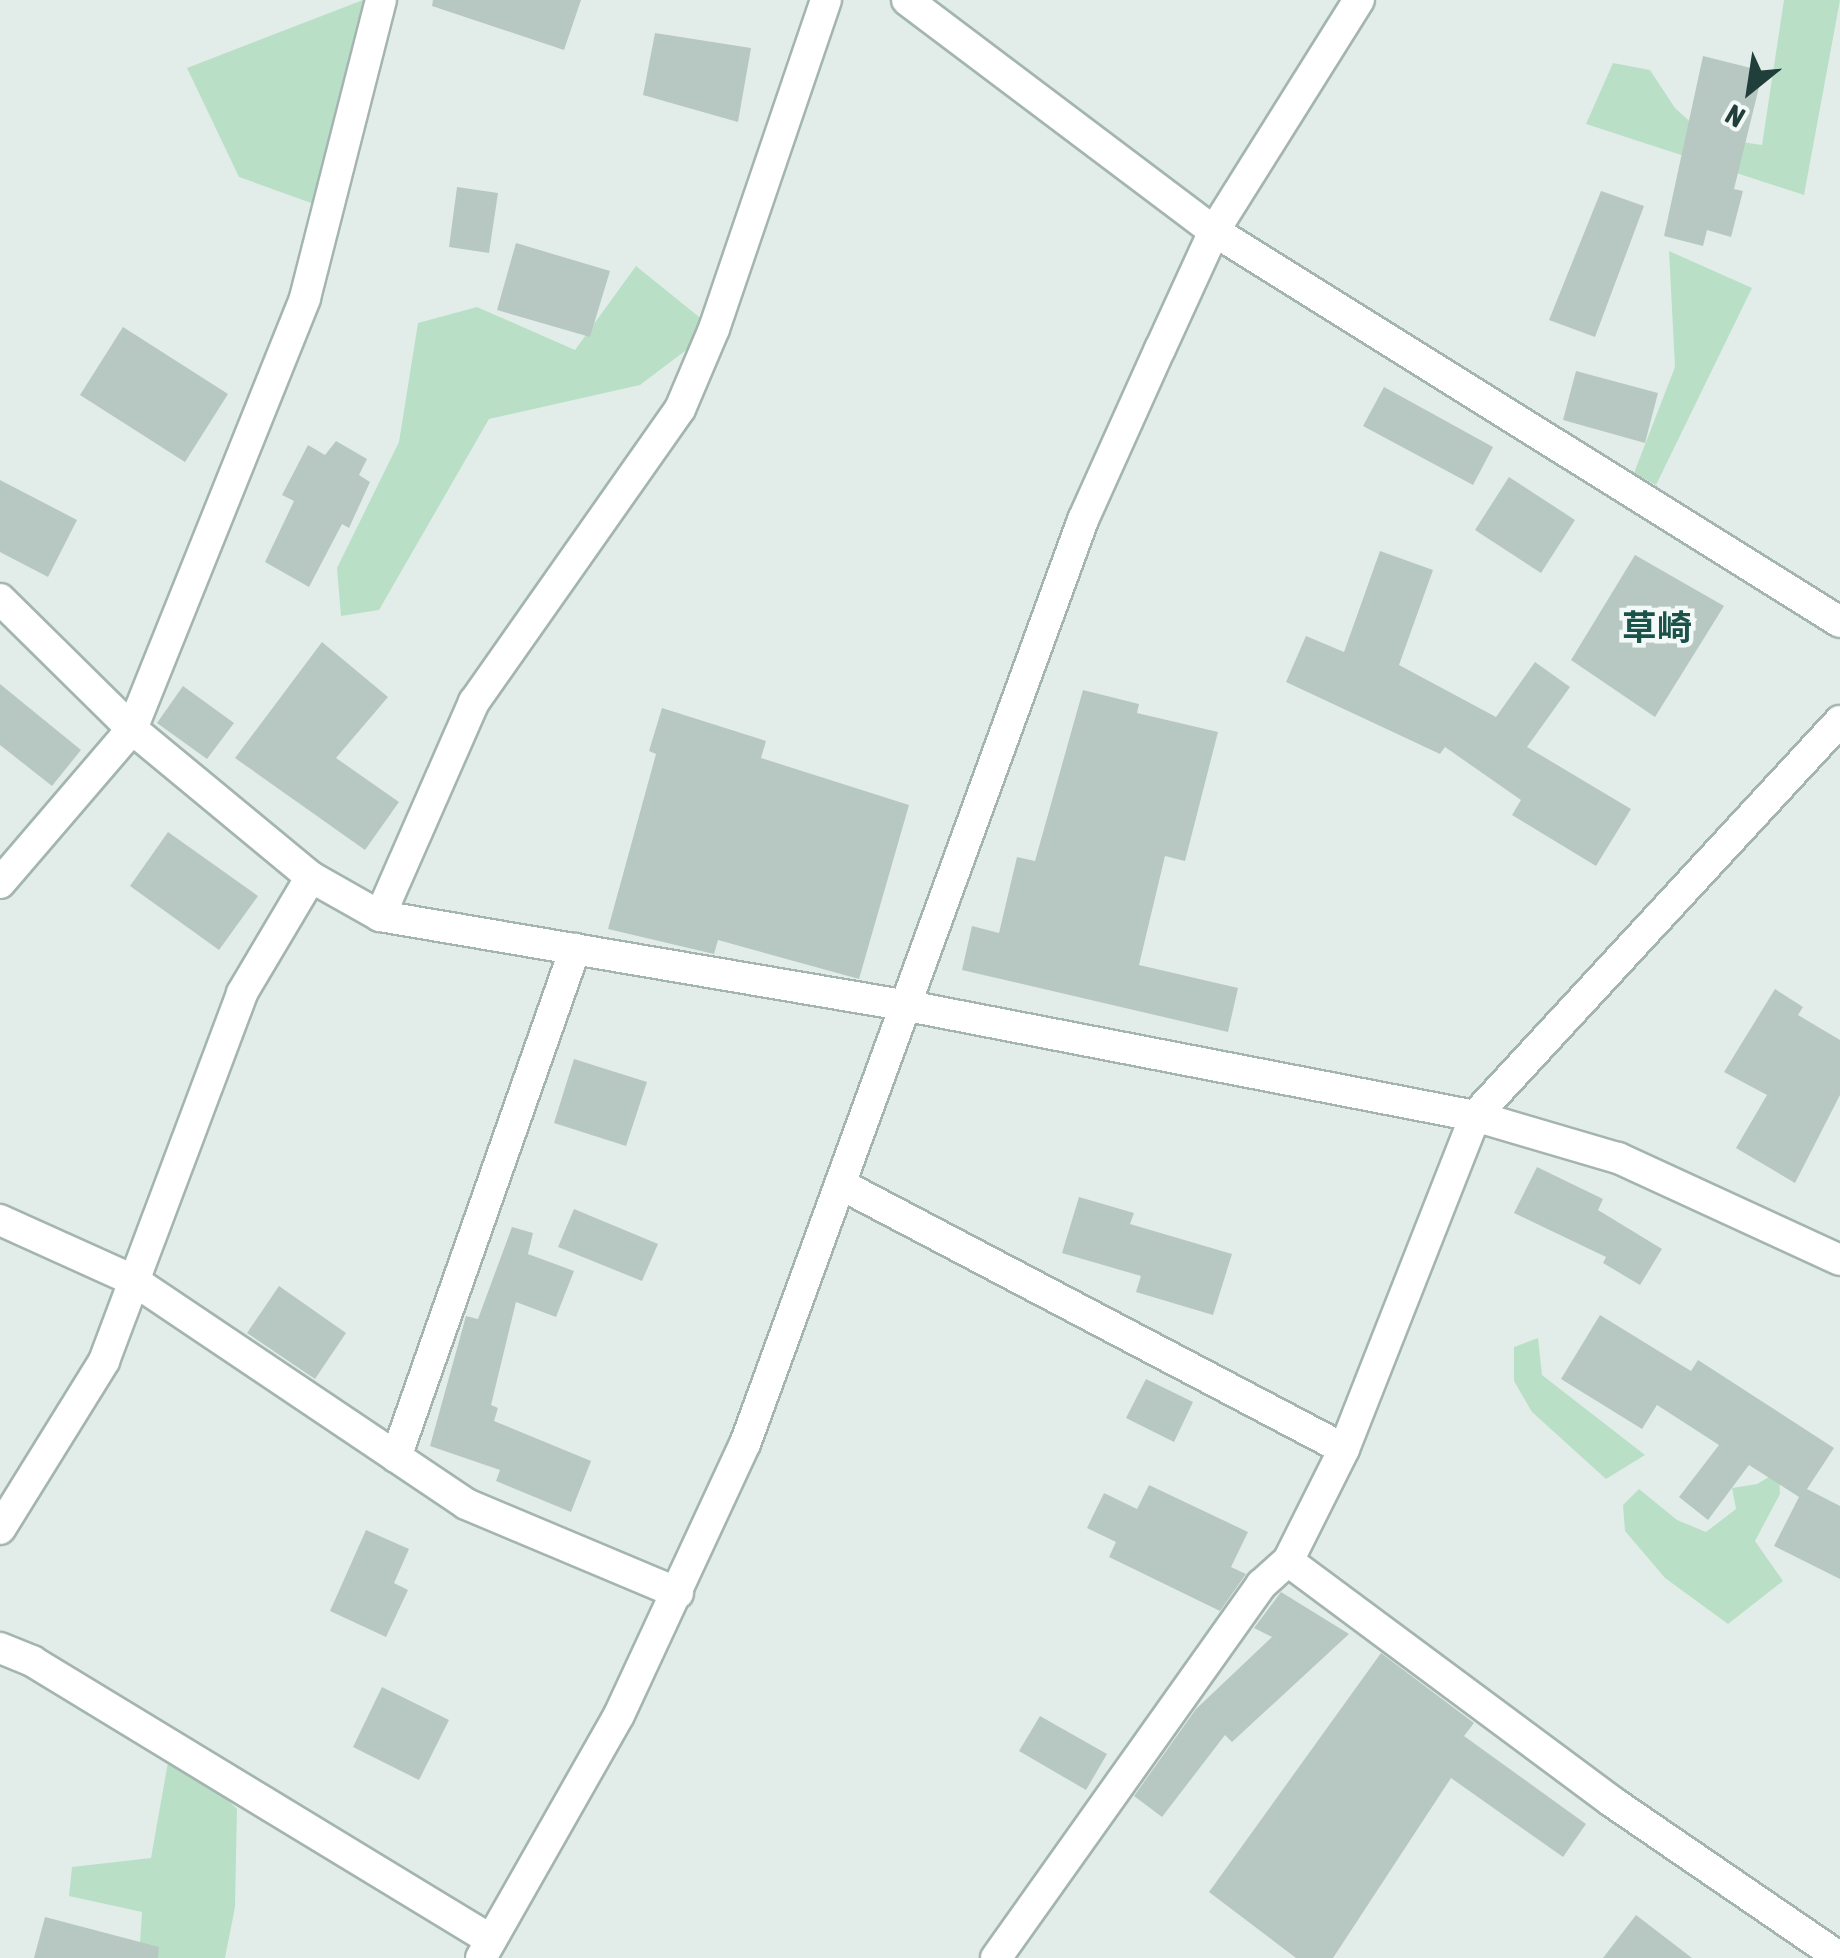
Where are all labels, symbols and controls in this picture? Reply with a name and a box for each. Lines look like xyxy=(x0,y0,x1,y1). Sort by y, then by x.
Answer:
north arrow xyxy=(1700,40,1800,140)
text: N xyxy=(1720,98,1750,134)
district label: 草崎 xyxy=(1622,606,1692,648)

